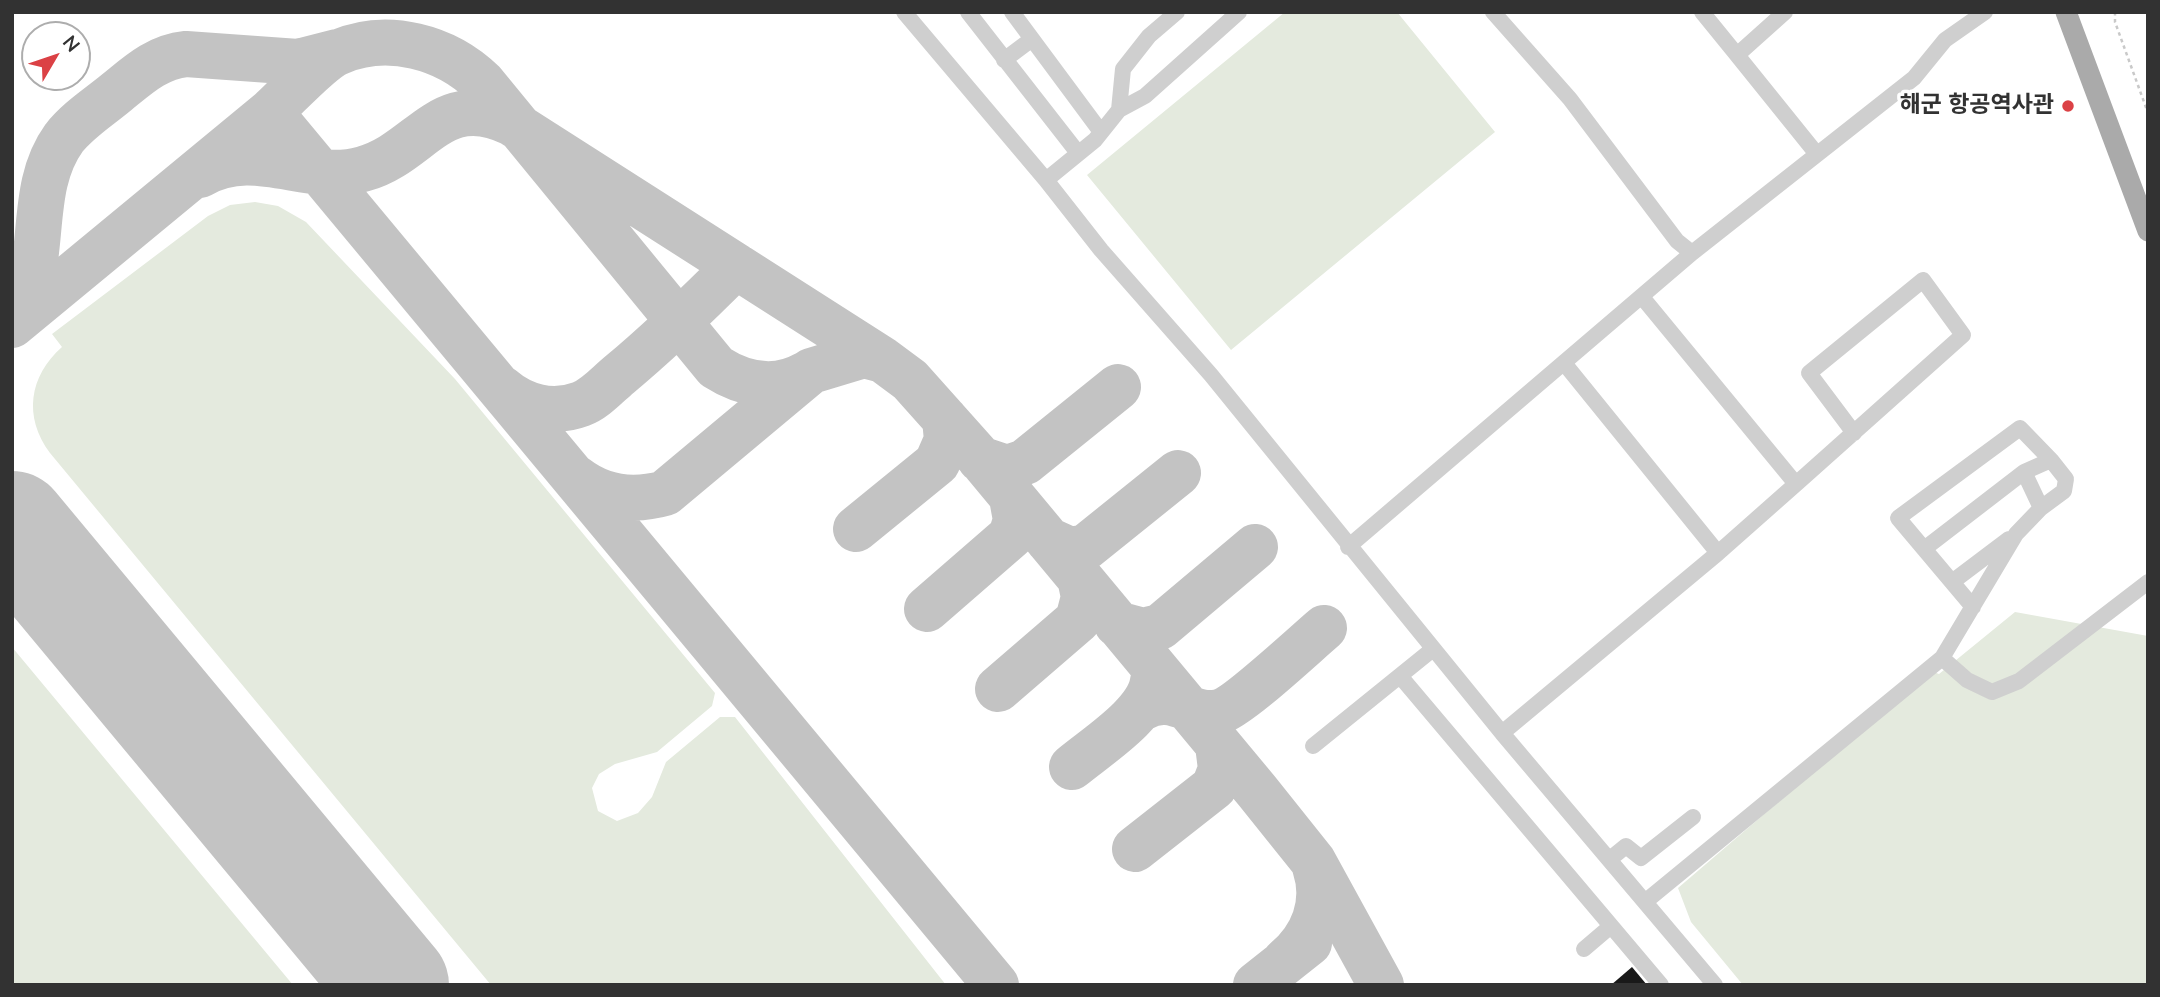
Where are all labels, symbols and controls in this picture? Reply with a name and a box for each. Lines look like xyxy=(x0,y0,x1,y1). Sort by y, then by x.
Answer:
north arrow xyxy=(21,21,91,91)
text: N xyxy=(56,30,85,58)
place label: 해군 항공역사관 xyxy=(1900,92,2054,120)
marker: 해군 항공역사관 xyxy=(2060,98,2076,114)

